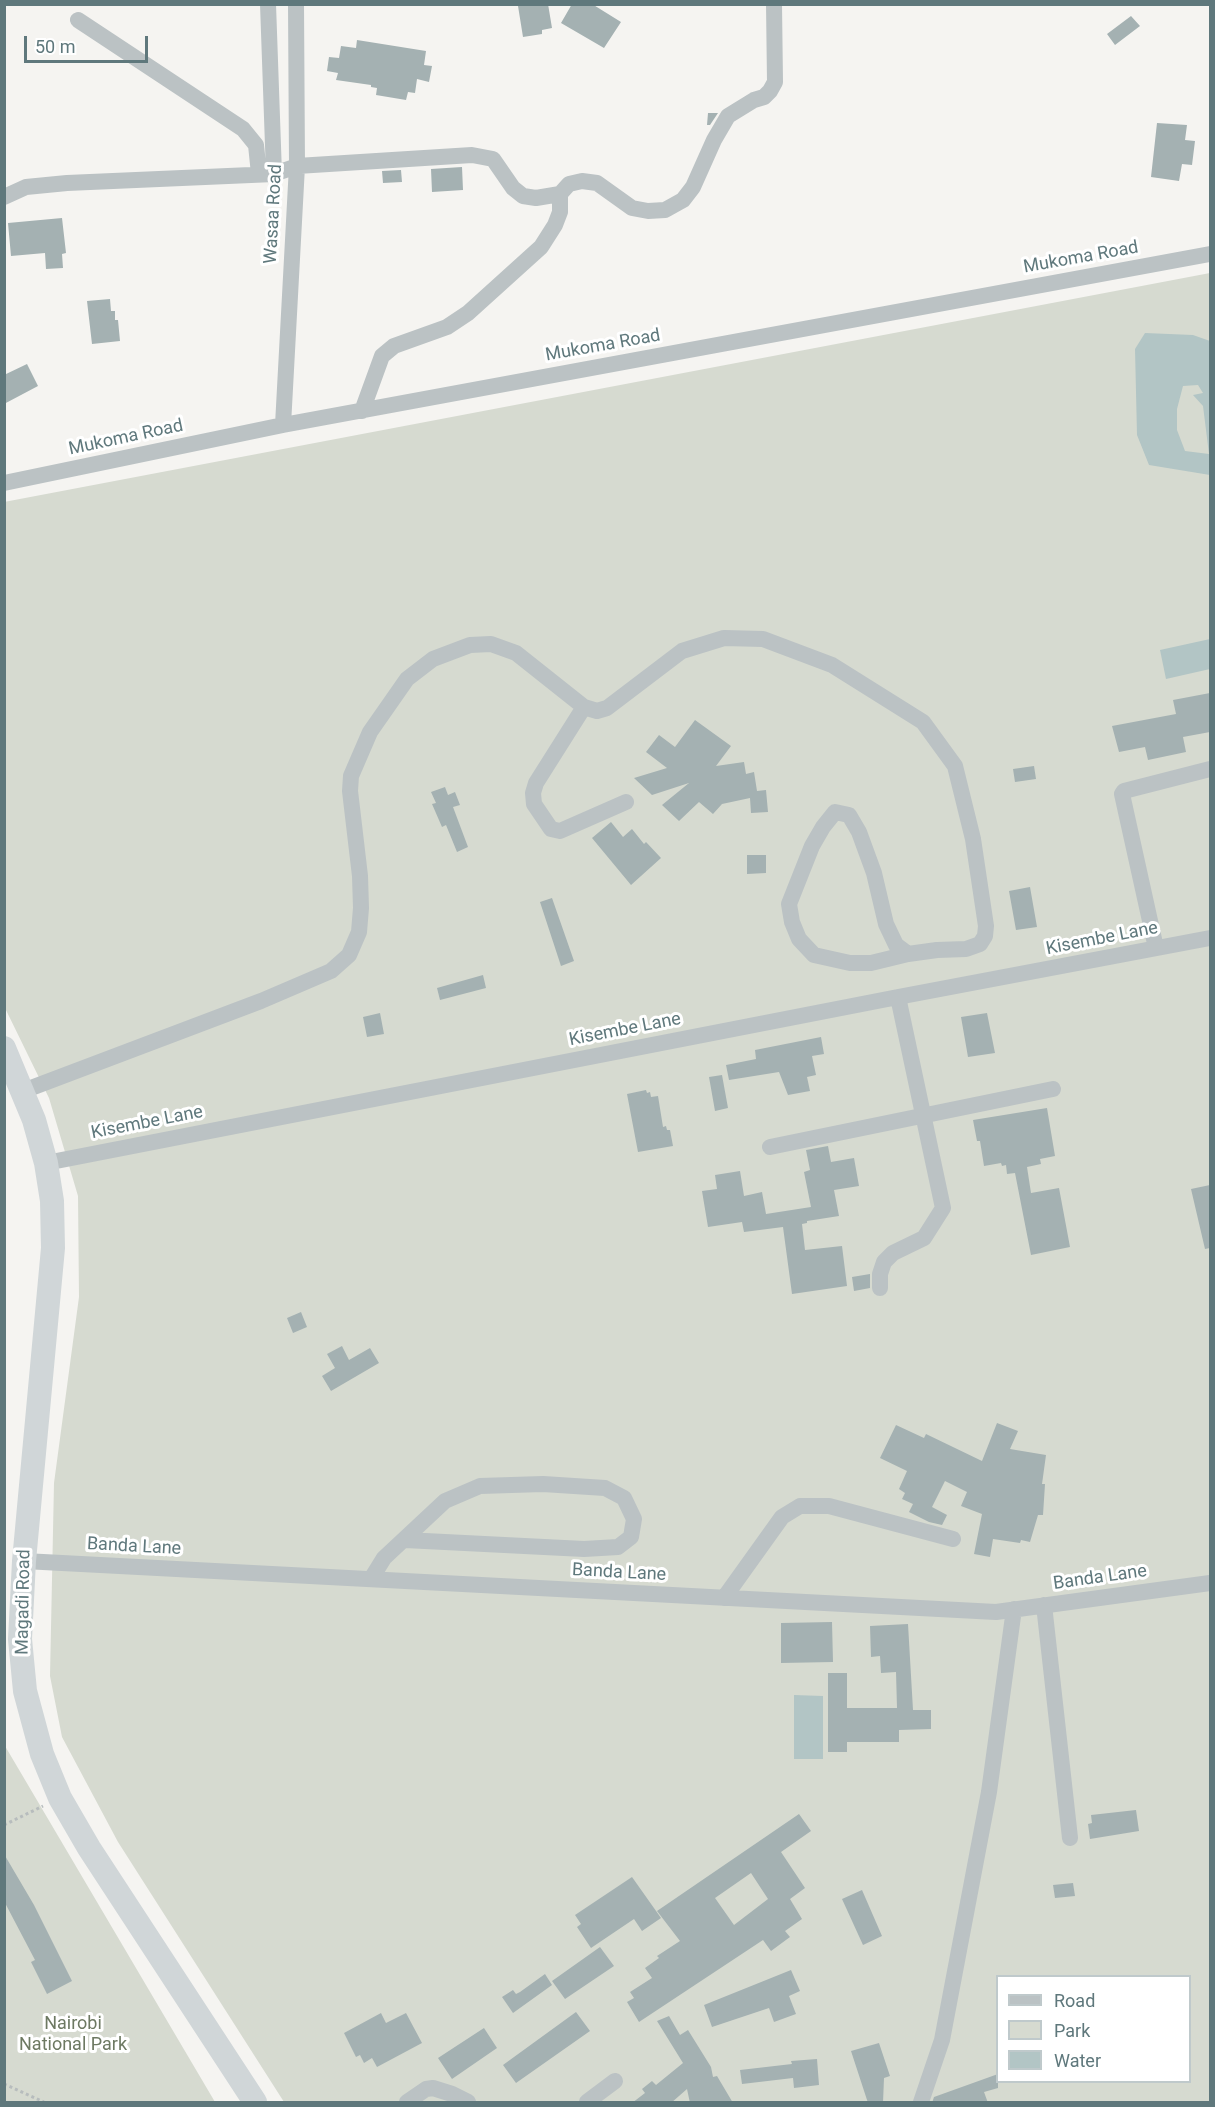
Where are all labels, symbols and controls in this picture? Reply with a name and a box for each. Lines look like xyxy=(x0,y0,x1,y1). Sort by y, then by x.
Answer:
scale bar xyxy=(27,24,152,62)
text: 50 m xyxy=(35,36,75,57)
street label: Wasaa Road xyxy=(261,163,287,265)
street label: Mukoma Road xyxy=(1022,237,1140,279)
street label: Mukoma Road xyxy=(544,325,662,367)
street label: Mukoma Road xyxy=(67,415,185,461)
street label: Kisembe Lane xyxy=(1044,918,1160,960)
street label: Kisembe Lane xyxy=(567,1009,683,1051)
street label: Kisembe Lane xyxy=(89,1102,205,1144)
street label: Banda Lane xyxy=(86,1534,182,1560)
street label: Magadi Road xyxy=(12,1549,36,1655)
street label: Banda Lane xyxy=(571,1560,667,1586)
street label: Banda Lane xyxy=(1052,1561,1148,1595)
legend xyxy=(996,1975,1191,2083)
text: Road xyxy=(1054,1990,1095,2011)
park label: Nairobi National Park xyxy=(19,2013,127,2056)
text: Park xyxy=(1054,2020,1090,2041)
text: Water xyxy=(1054,2050,1101,2071)

